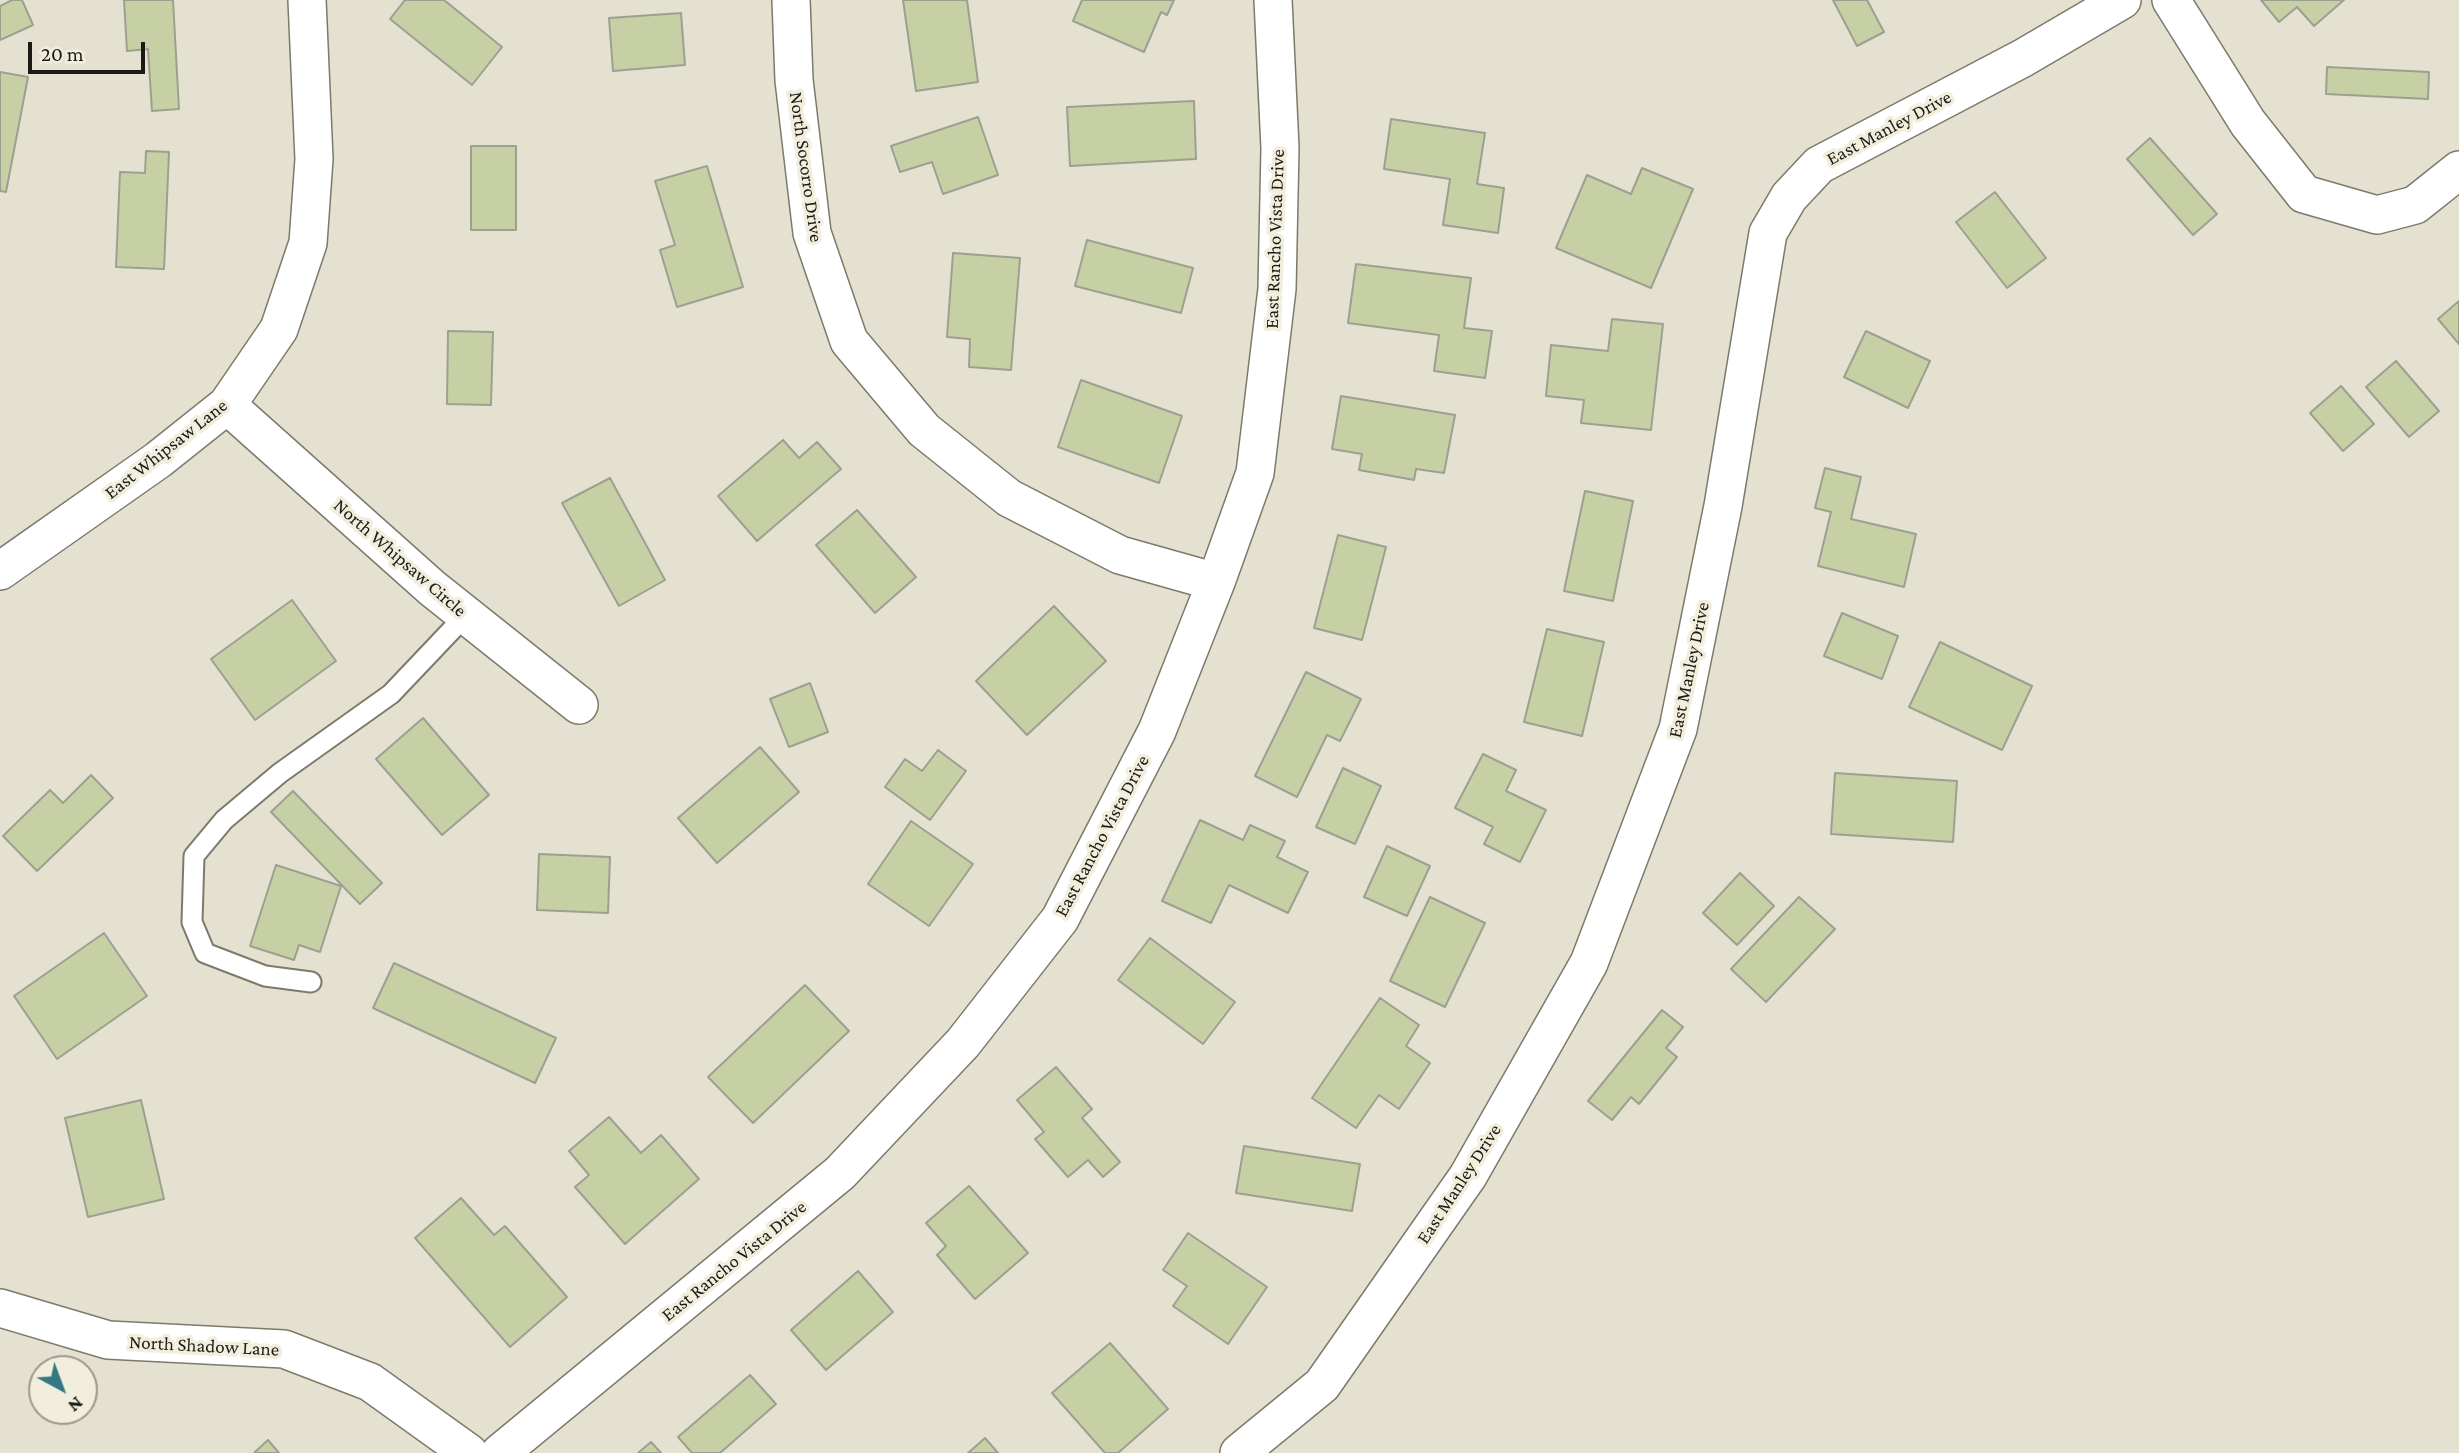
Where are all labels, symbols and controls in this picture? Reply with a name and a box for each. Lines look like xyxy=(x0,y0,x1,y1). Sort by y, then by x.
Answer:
scale bar xyxy=(32,28,149,72)
text: 20 m xyxy=(41,42,84,66)
street label: East Manley Drive xyxy=(1823,86,1955,170)
street label: North Socorro Drive xyxy=(784,90,828,244)
street label: East Rancho Vista Drive xyxy=(1260,149,1290,329)
street label: East Whipsaw Lane xyxy=(100,394,232,504)
street label: North Whipsaw Circle xyxy=(329,494,471,622)
street label: East Manley Drive xyxy=(1663,600,1715,740)
street label: East Rancho Vista Drive xyxy=(1050,751,1154,921)
street label: East Manley Drive xyxy=(1412,1120,1506,1248)
street label: East Rancho Vista Drive xyxy=(657,1196,811,1326)
street label: North Shadow Lane xyxy=(128,1331,280,1361)
north arrow xyxy=(28,1355,98,1425)
text: N xyxy=(64,1393,88,1417)

